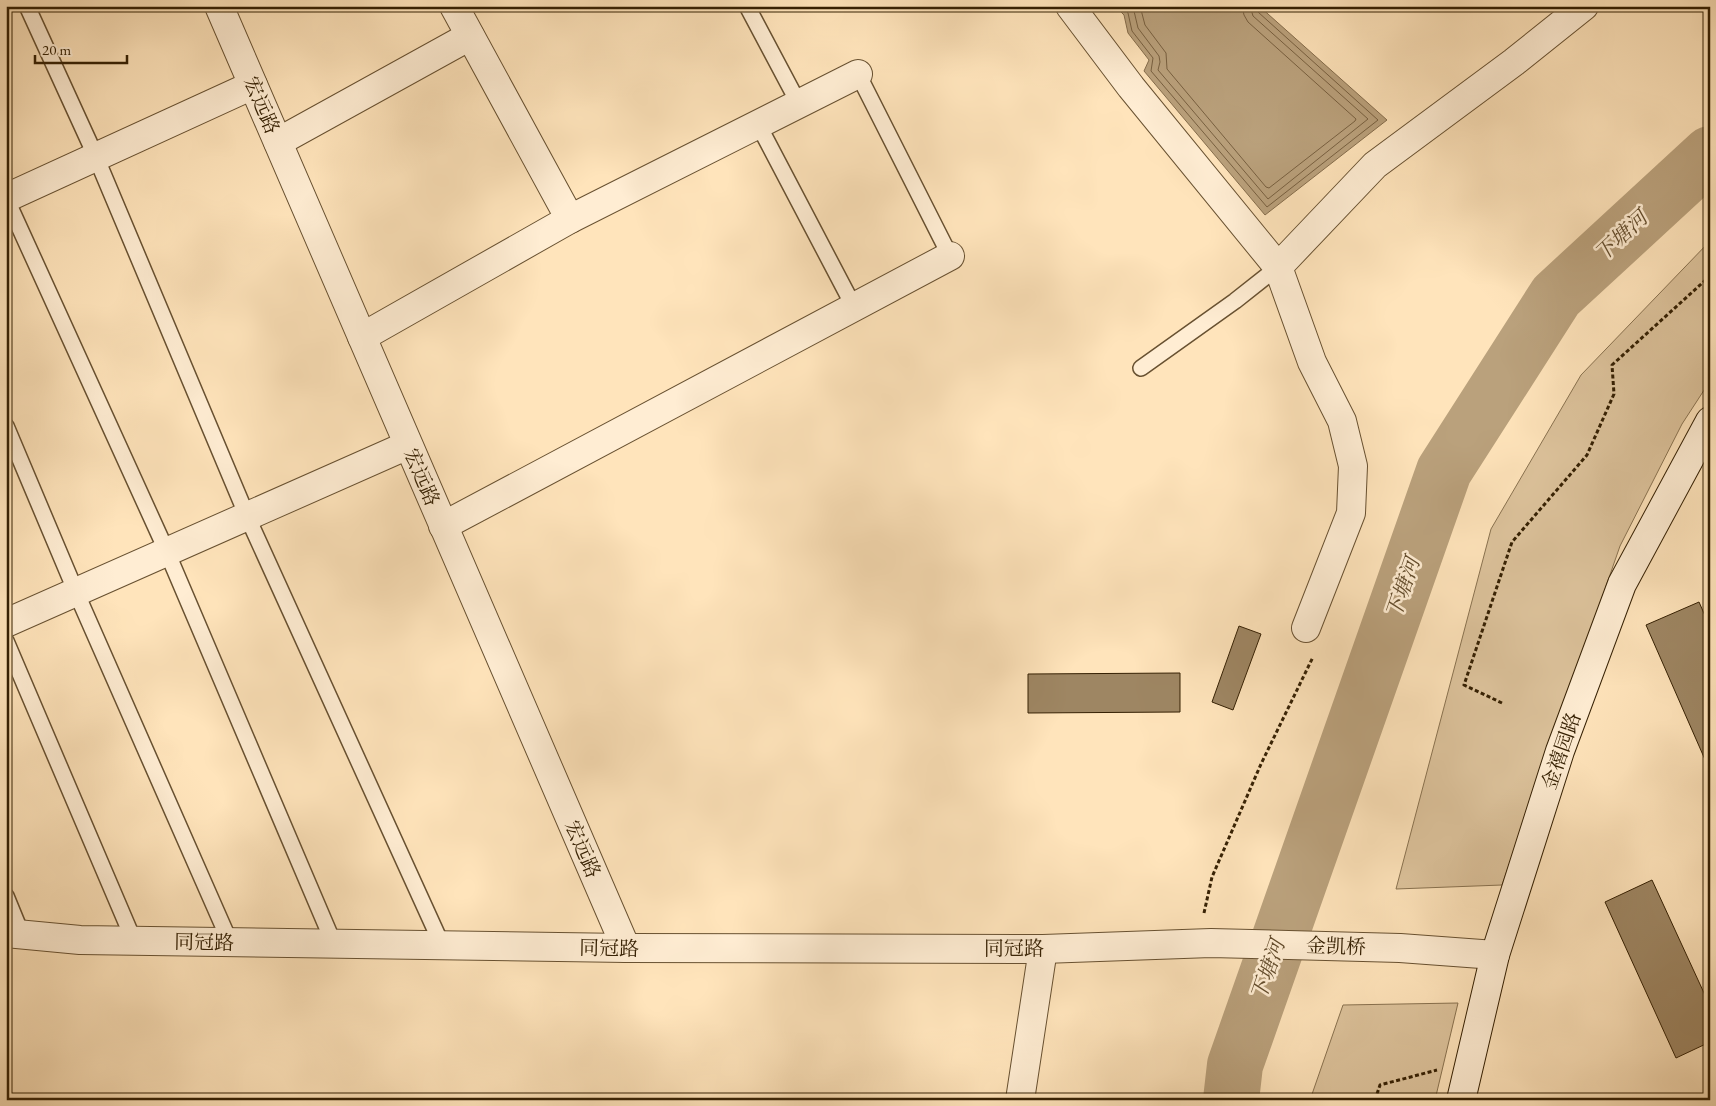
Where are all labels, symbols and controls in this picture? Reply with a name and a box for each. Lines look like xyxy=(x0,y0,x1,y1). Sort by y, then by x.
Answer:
scale bar xyxy=(35,32,128,64)
text: 20 m xyxy=(42,40,71,59)
street label: 宏远路 xyxy=(238,72,286,138)
water label: 下塘河 xyxy=(1588,202,1656,267)
street label: 宏远路 xyxy=(398,444,446,510)
water label: 下塘河 xyxy=(1380,550,1427,622)
street label: 金禧园路 xyxy=(1536,709,1586,793)
street label: 宏远路 xyxy=(559,816,607,882)
street label: 同冠路 xyxy=(174,928,234,956)
water label: 下塘河 xyxy=(1245,932,1292,1004)
street label: 金凯桥 xyxy=(1306,932,1366,960)
street label: 同冠路 xyxy=(579,934,639,962)
street label: 同冠路 xyxy=(984,935,1044,961)

